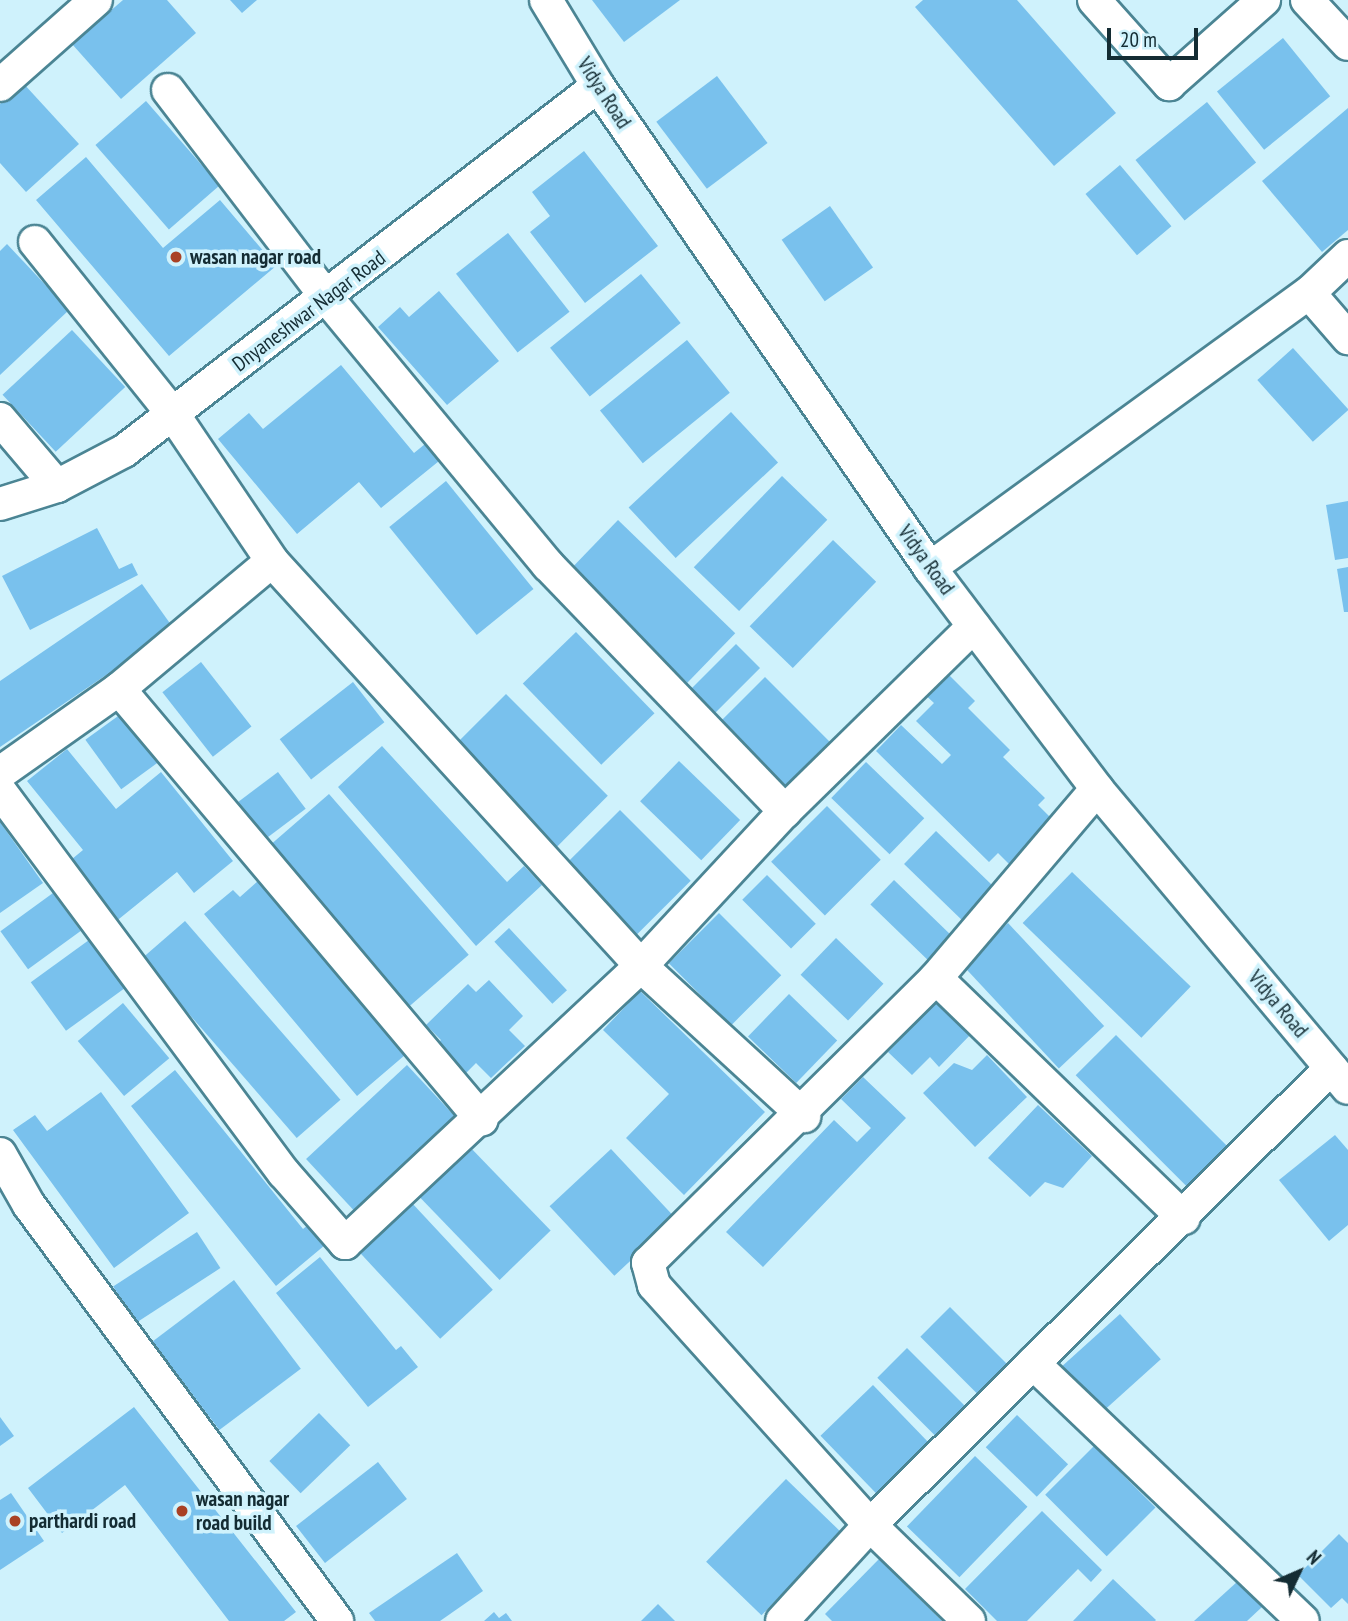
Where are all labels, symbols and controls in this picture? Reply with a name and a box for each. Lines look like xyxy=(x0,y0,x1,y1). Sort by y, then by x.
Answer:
scale bar xyxy=(1110,14,1201,58)
text: 20 m xyxy=(1120,26,1157,53)
street label: Vidya Road xyxy=(572,53,636,133)
place label: wasan nagar road xyxy=(190,244,321,270)
street label: Dnyaneshwar Nagar Road xyxy=(228,245,390,377)
marker: wasan nagar road xyxy=(168,249,184,265)
street label: Vidya Road xyxy=(892,520,960,600)
street label: Vidya Road xyxy=(1243,965,1313,1043)
place label: wasan nagar road build xyxy=(196,1486,289,1536)
marker: wasan nagar road build xyxy=(174,1503,190,1519)
place label: parthardi road xyxy=(29,1508,136,1534)
marker: parthardi road xyxy=(7,1513,23,1529)
north arrow xyxy=(1264,1537,1334,1607)
text: N xyxy=(1302,1545,1326,1569)

